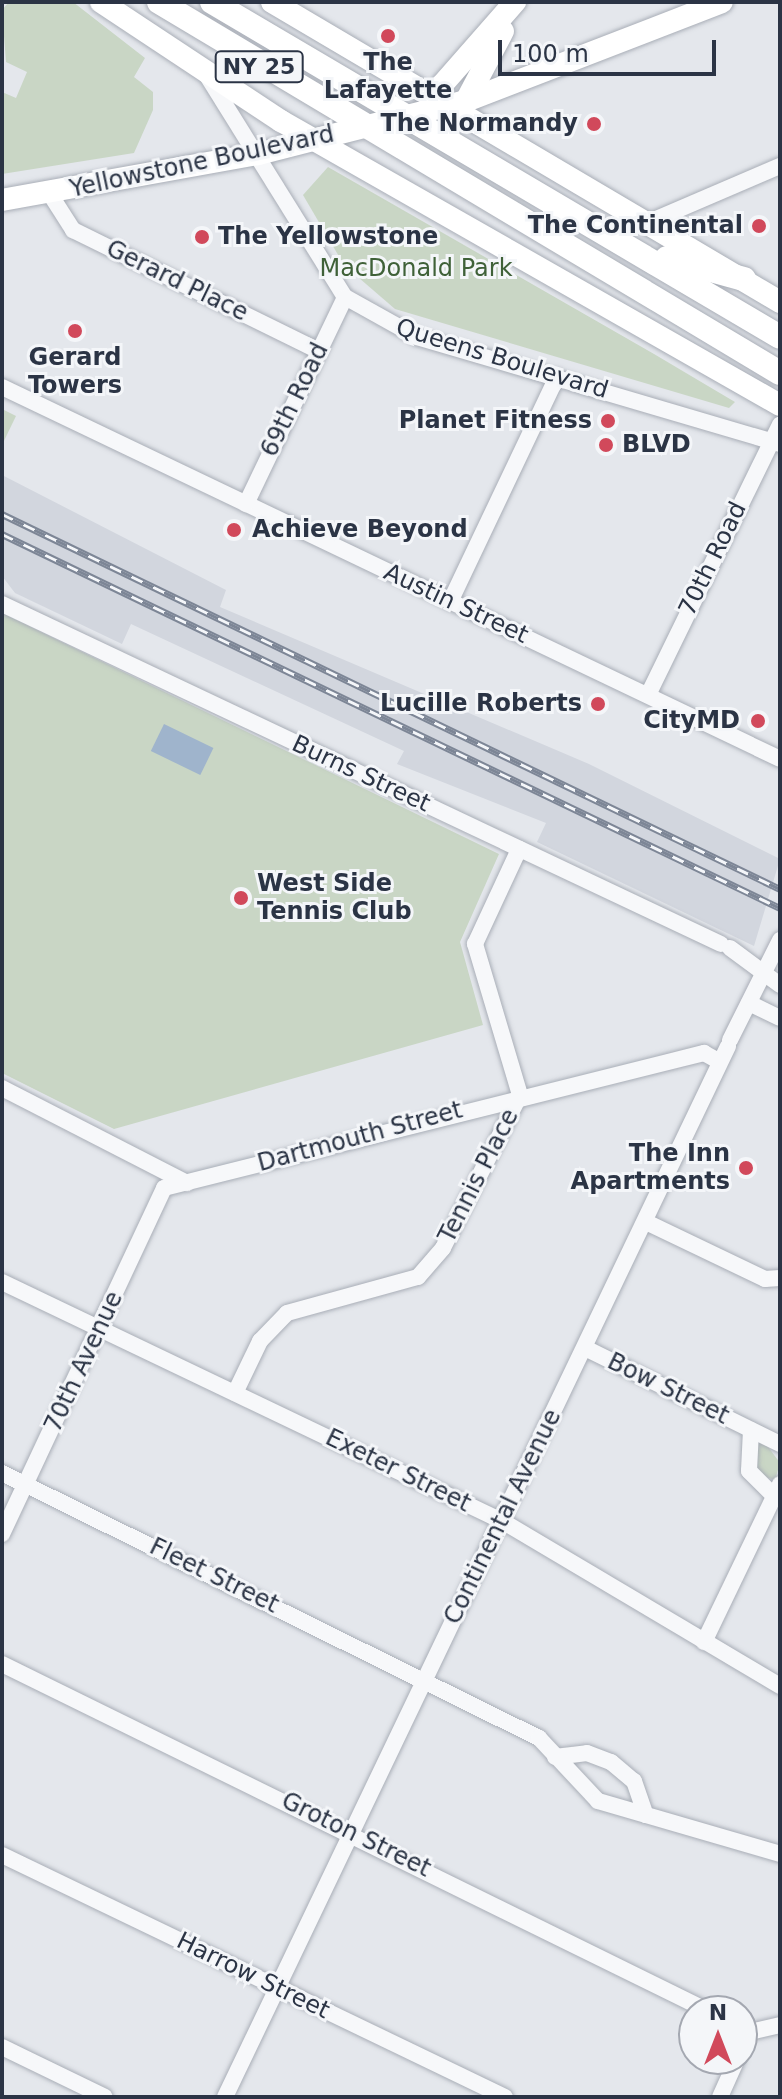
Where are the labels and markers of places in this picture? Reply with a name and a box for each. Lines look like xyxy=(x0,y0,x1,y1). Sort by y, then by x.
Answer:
marker: The Lafayette xyxy=(379,27,397,45)
place label: The Lafayette xyxy=(324,49,452,105)
place label: The Normandy xyxy=(380,110,578,138)
marker: The Normandy xyxy=(585,115,603,133)
place label: The Continental xyxy=(528,212,743,240)
marker: The Continental xyxy=(750,217,768,235)
place label: The Yellowstone xyxy=(218,223,438,251)
marker: The Yellowstone xyxy=(193,228,211,246)
marker: Gerard Towers xyxy=(66,322,84,340)
place label: Gerard Towers xyxy=(28,344,122,400)
place label: Planet Fitness xyxy=(399,407,592,435)
marker: Planet Fitness xyxy=(599,412,617,430)
place label: BLVD xyxy=(622,431,691,459)
marker: BLVD xyxy=(597,436,615,454)
place label: Achieve Beyond xyxy=(252,516,468,544)
marker: Achieve Beyond xyxy=(223,519,245,541)
place label: Lucille Roberts xyxy=(380,690,582,718)
marker: Lucille Roberts xyxy=(589,695,607,713)
place label: CityMD xyxy=(643,707,740,735)
marker: CityMD xyxy=(747,710,769,732)
place label: West Side Tennis Club xyxy=(257,870,412,926)
marker: West Side Tennis Club xyxy=(232,889,250,907)
place label: The Inn Apartments xyxy=(571,1140,730,1196)
marker: The Inn Apartments xyxy=(737,1159,755,1177)

